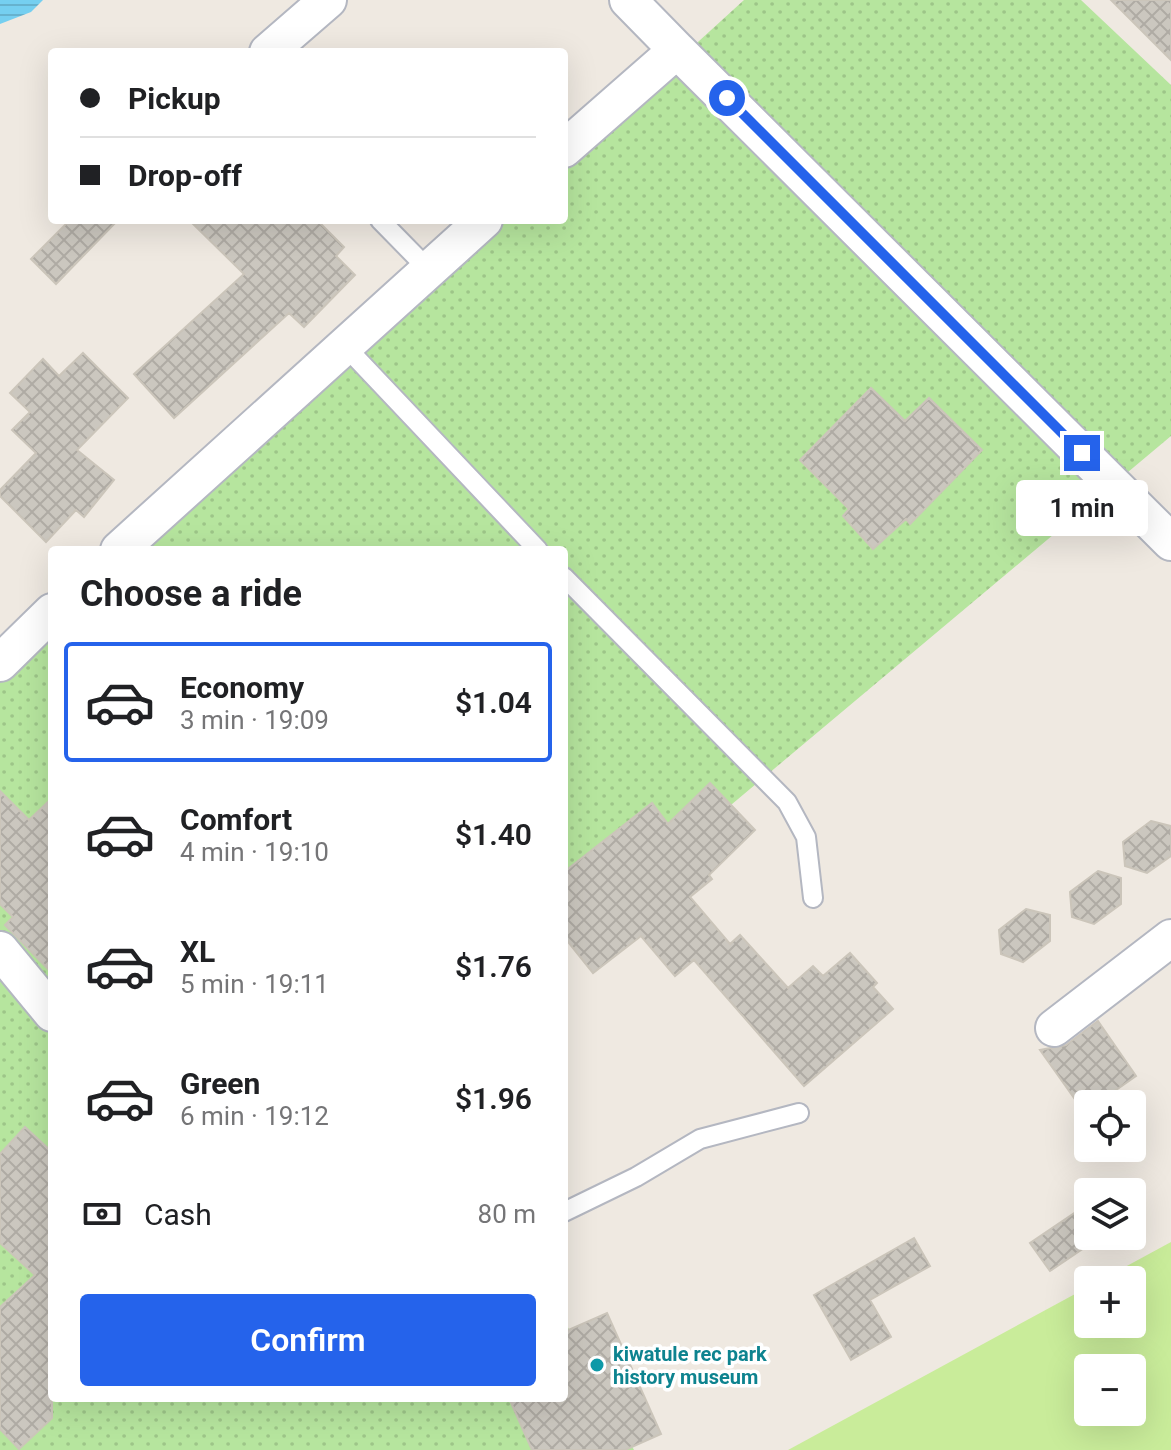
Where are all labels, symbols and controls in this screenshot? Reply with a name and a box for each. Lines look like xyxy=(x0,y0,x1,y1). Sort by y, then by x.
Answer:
route start xyxy=(709,80,745,116)
text: Pickup xyxy=(128,81,221,116)
text: Drop-off xyxy=(128,158,242,193)
route end xyxy=(1064,435,1100,471)
callout: 1 min xyxy=(1016,481,1148,537)
text: 1 min xyxy=(1049,493,1115,523)
text: Choose a ride xyxy=(80,573,302,615)
icon: car xyxy=(84,666,156,738)
text: Economy xyxy=(180,670,304,705)
text: $1.04 xyxy=(455,685,532,720)
text: 3 min · 19:09 xyxy=(180,705,329,735)
icon: car xyxy=(84,798,156,870)
text: Comfort xyxy=(180,802,292,837)
text: $1.40 xyxy=(455,817,532,852)
text: 4 min · 19:10 xyxy=(180,837,329,867)
icon: car xyxy=(84,930,156,1002)
text: XL xyxy=(180,934,215,969)
text: $1.76 xyxy=(455,949,532,984)
text: 5 min · 19:11 xyxy=(180,969,329,999)
icon: car xyxy=(84,1062,156,1134)
text: Green xyxy=(180,1066,260,1101)
text: $1.96 xyxy=(455,1081,532,1116)
map controls xyxy=(1074,1090,1146,1426)
button: locate xyxy=(1074,1090,1146,1162)
text: 6 min · 19:12 xyxy=(180,1101,329,1131)
button: layers xyxy=(1074,1178,1146,1250)
icon: cash xyxy=(80,1192,124,1236)
text: Cash xyxy=(144,1197,212,1232)
text: 80 m xyxy=(478,1199,536,1229)
button: + xyxy=(1074,1266,1146,1338)
button: Confirm xyxy=(80,1294,536,1386)
place label: kiwatule rec park history museum xyxy=(613,1342,767,1389)
button: − xyxy=(1074,1354,1146,1426)
marker: kiwatule rec park history museum xyxy=(588,1356,606,1374)

